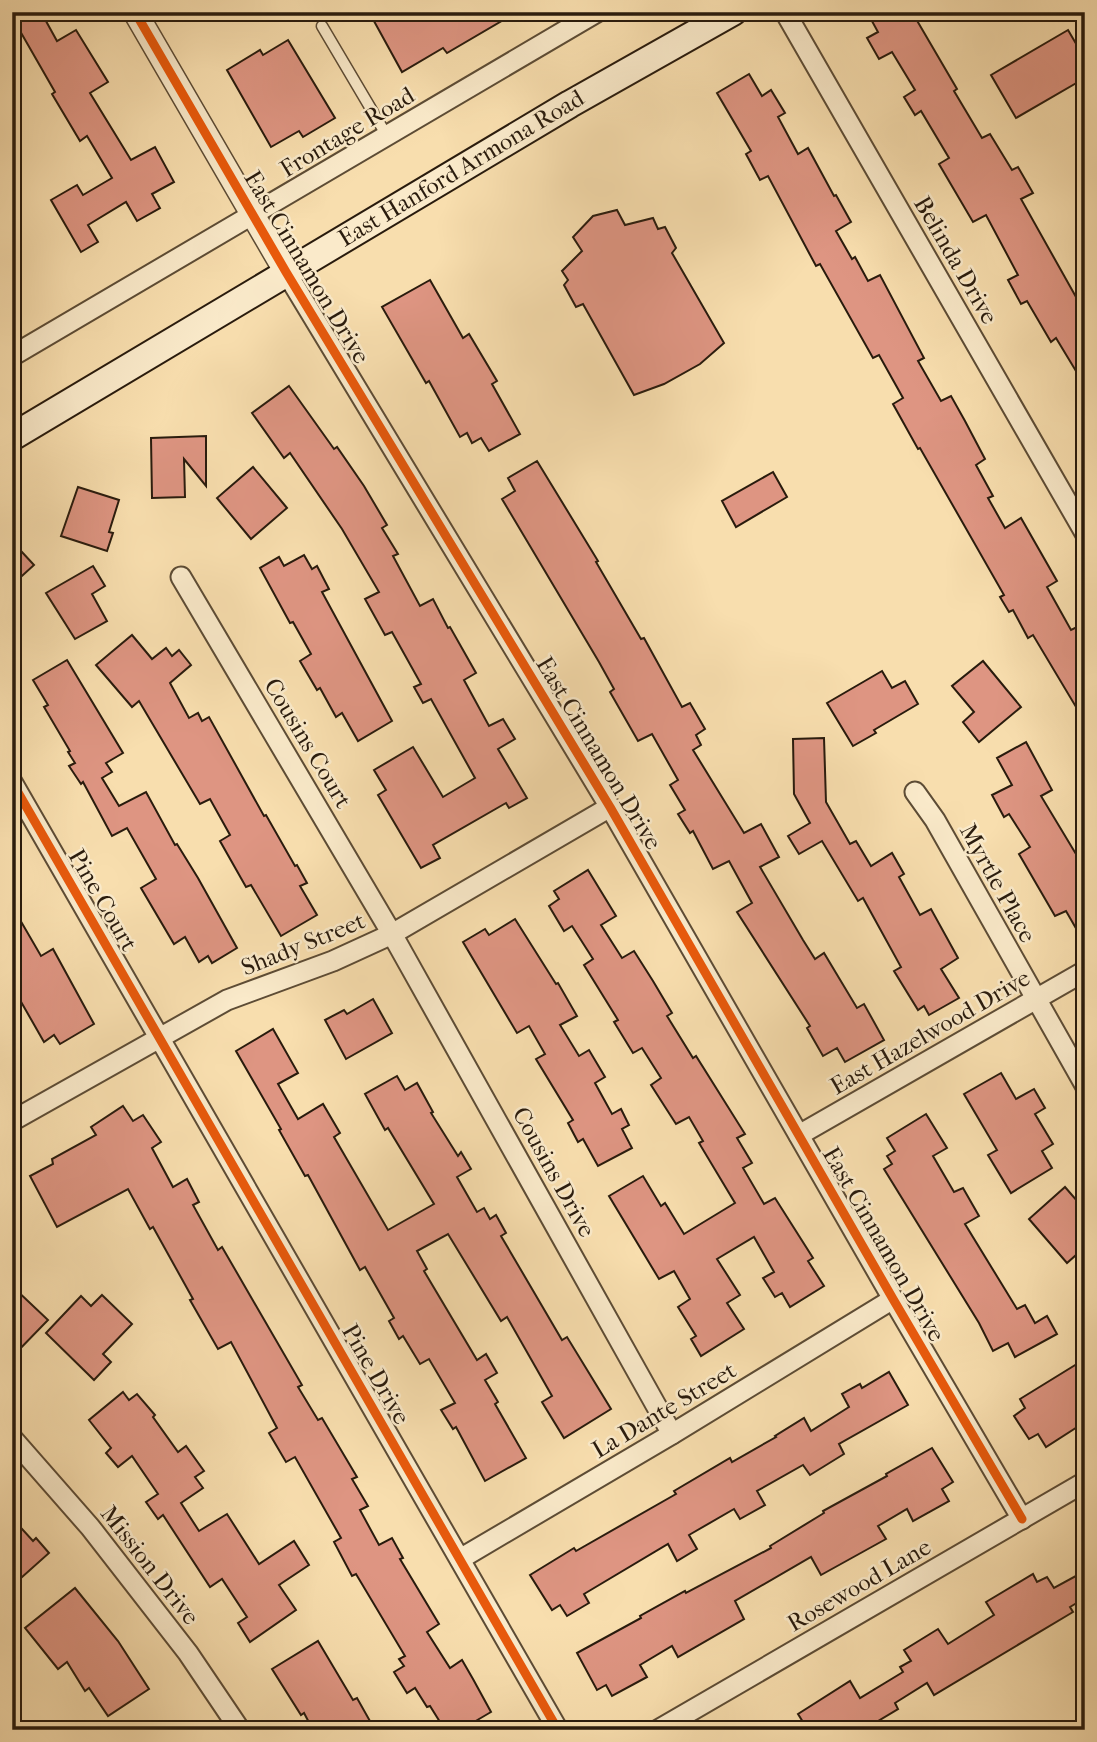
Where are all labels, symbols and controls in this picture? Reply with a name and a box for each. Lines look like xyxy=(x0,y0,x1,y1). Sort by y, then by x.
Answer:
street label: Frontage Road xyxy=(275,80,420,183)
street label: East Hanford Armona Road xyxy=(333,83,590,252)
street label: East Cinnamon Drive xyxy=(238,166,376,369)
street label: Belinda Drive xyxy=(908,191,1004,329)
street label: East Cinnamon Drive xyxy=(530,652,668,855)
street label: Cousins Court xyxy=(258,673,358,813)
street label: Myrtle Place xyxy=(954,819,1042,947)
street label: Pine Court xyxy=(63,844,144,956)
street label: Shady Street xyxy=(237,906,369,982)
street label: East Hazelwood Drive xyxy=(825,963,1035,1101)
street label: Cousins Drive xyxy=(507,1102,601,1242)
street label: East Cinnamon Drive xyxy=(817,1142,951,1346)
street label: Pine Drive xyxy=(336,1319,416,1429)
street label: La Dante Street xyxy=(587,1356,741,1464)
street label: Mission Drive xyxy=(95,1500,205,1630)
street label: Rosewood Lane xyxy=(782,1533,936,1637)

